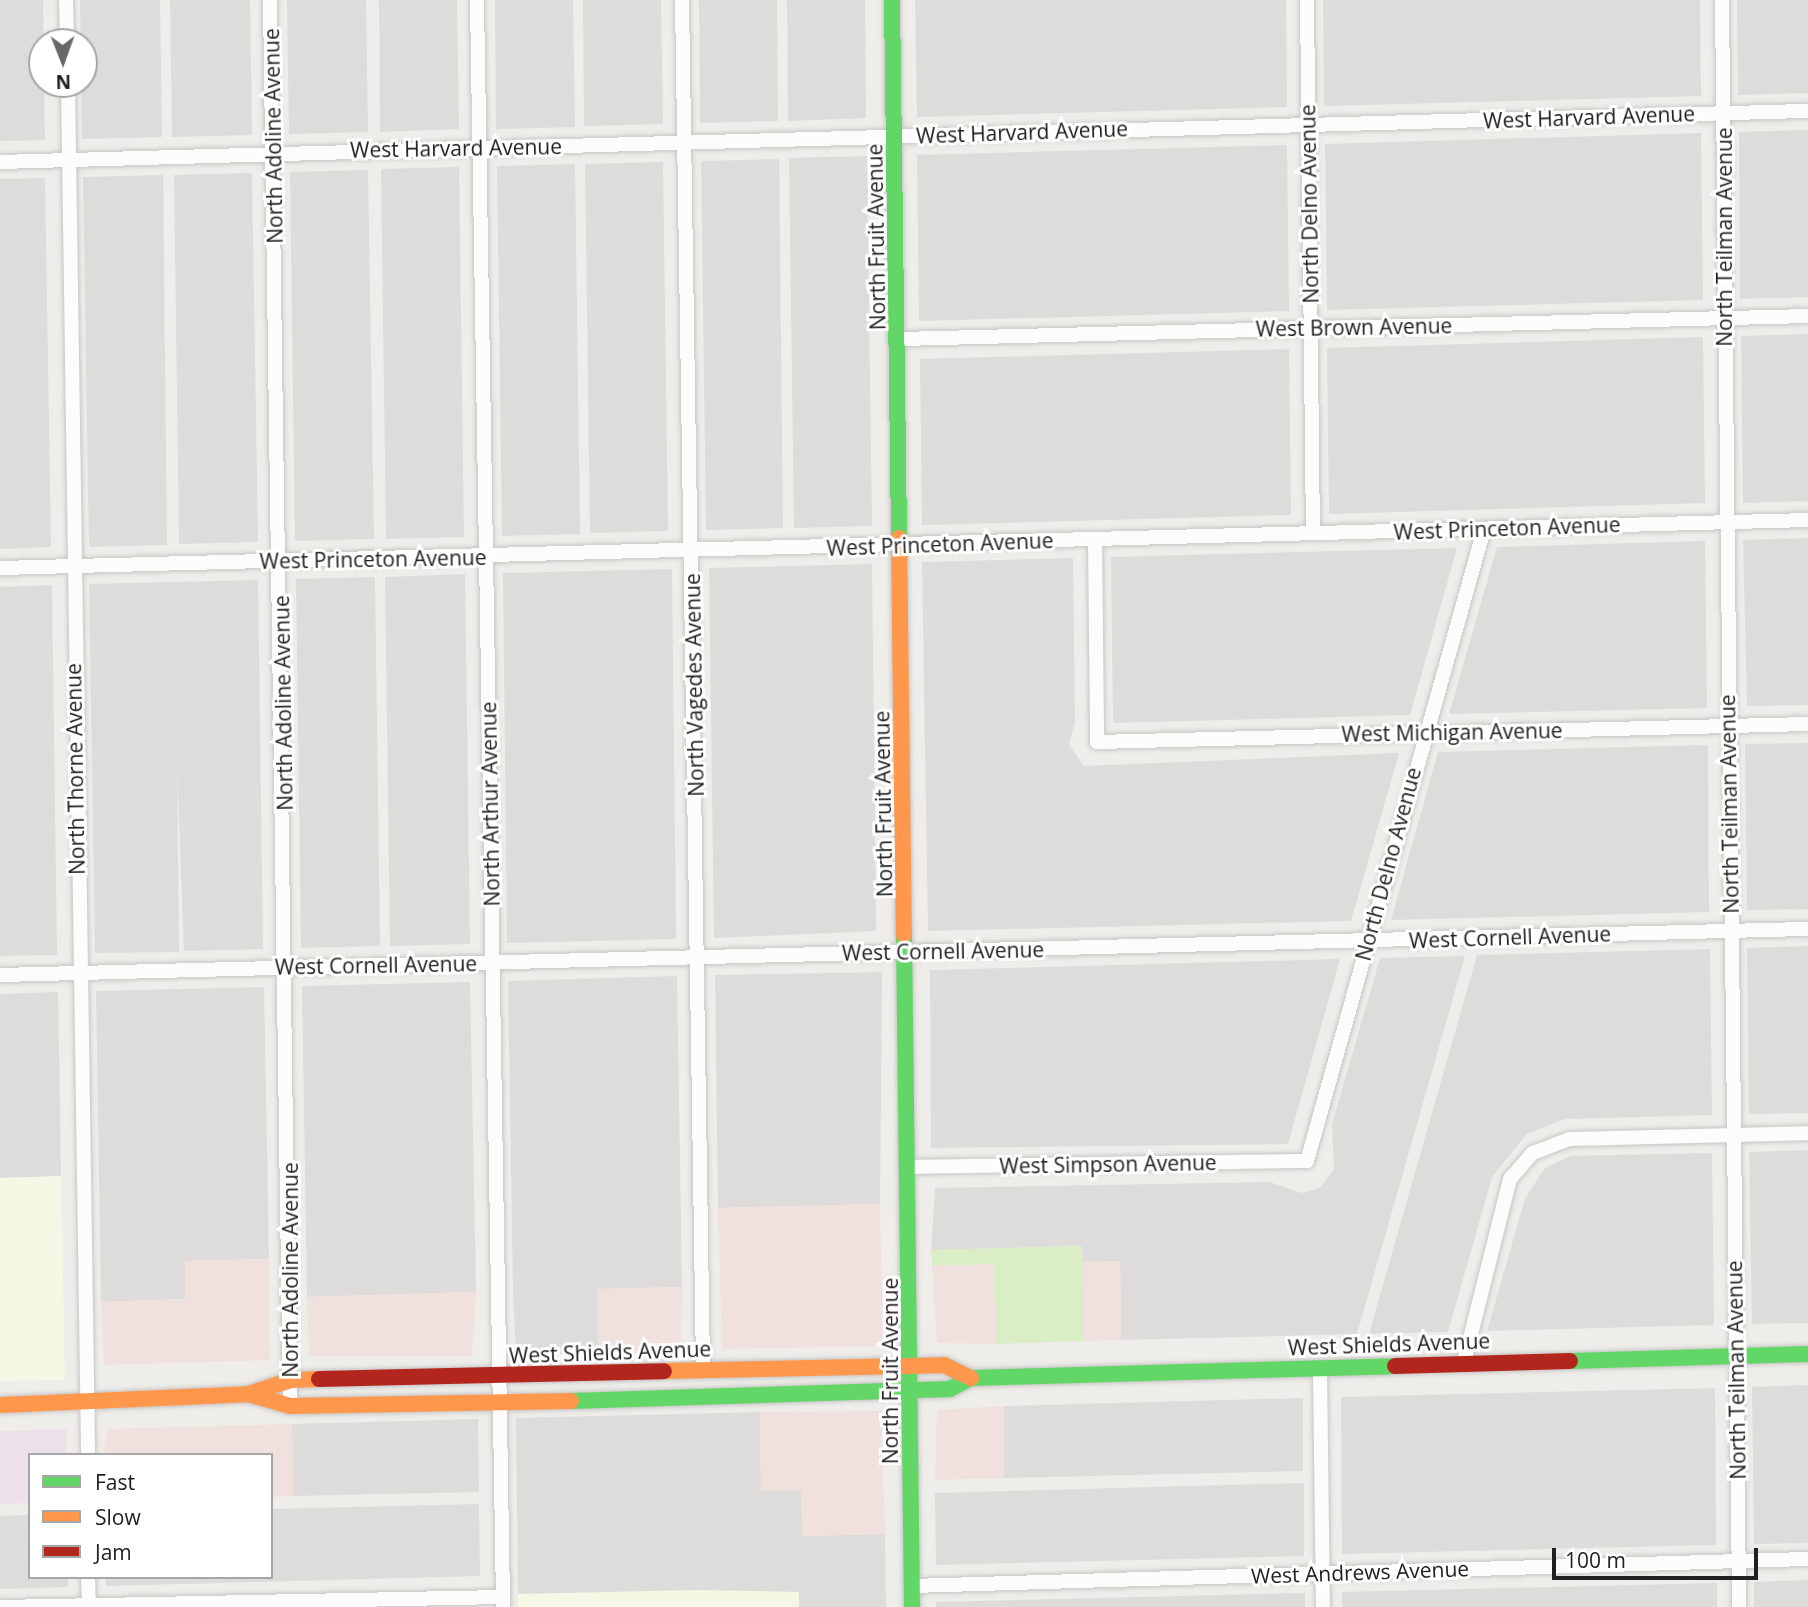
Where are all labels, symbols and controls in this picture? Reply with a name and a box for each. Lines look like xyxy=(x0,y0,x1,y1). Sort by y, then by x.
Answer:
north arrow xyxy=(28,28,98,98)
street label: North Adoline Avenue xyxy=(259,28,287,244)
text: N xyxy=(55,69,71,95)
street label: West Harvard Avenue xyxy=(1483,101,1695,133)
street label: North Delno Avenue xyxy=(1295,104,1323,304)
street label: West Harvard Avenue xyxy=(916,116,1128,148)
street label: North Teilman Avenue xyxy=(1711,127,1737,347)
street label: West Harvard Avenue xyxy=(350,134,562,162)
street label: North Fruit Avenue xyxy=(862,144,890,330)
street label: West Brown Avenue xyxy=(1255,313,1453,341)
street label: West Princeton Avenue xyxy=(1393,511,1621,545)
street label: West Princeton Avenue xyxy=(826,527,1054,561)
street label: West Princeton Avenue xyxy=(259,544,487,574)
street label: North Vagedes Avenue xyxy=(679,573,709,797)
street label: North Adoline Avenue xyxy=(269,595,297,811)
street label: North Thorne Avenue xyxy=(61,663,89,875)
street label: North Teilman Avenue xyxy=(1714,694,1744,914)
street label: North Arthur Avenue xyxy=(476,701,504,907)
street label: North Fruit Avenue xyxy=(869,711,897,897)
street label: West Michigan Avenue xyxy=(1341,717,1563,747)
street label: North Delno Avenue xyxy=(1350,765,1426,963)
street label: West Cornell Avenue xyxy=(1408,921,1612,953)
street label: West Cornell Avenue xyxy=(842,937,1044,965)
street label: West Cornell Avenue xyxy=(275,951,477,979)
street label: West Simpson Avenue xyxy=(999,1150,1217,1178)
street label: North Adoline Avenue xyxy=(277,1162,303,1378)
street label: North Teilman Avenue xyxy=(1721,1260,1751,1480)
street label: North Fruit Avenue xyxy=(877,1278,903,1464)
street label: West Shields Avenue xyxy=(1287,1328,1491,1360)
street label: West Shields Avenue xyxy=(508,1336,712,1368)
legend xyxy=(28,1453,273,1579)
text: Fast xyxy=(95,1468,135,1496)
text: Slow xyxy=(95,1503,141,1531)
scale bar xyxy=(1556,1534,1762,1578)
text: Jam xyxy=(95,1538,132,1566)
text: 100 m xyxy=(1565,1546,1626,1574)
street label: West Andrews Avenue xyxy=(1250,1556,1470,1588)

